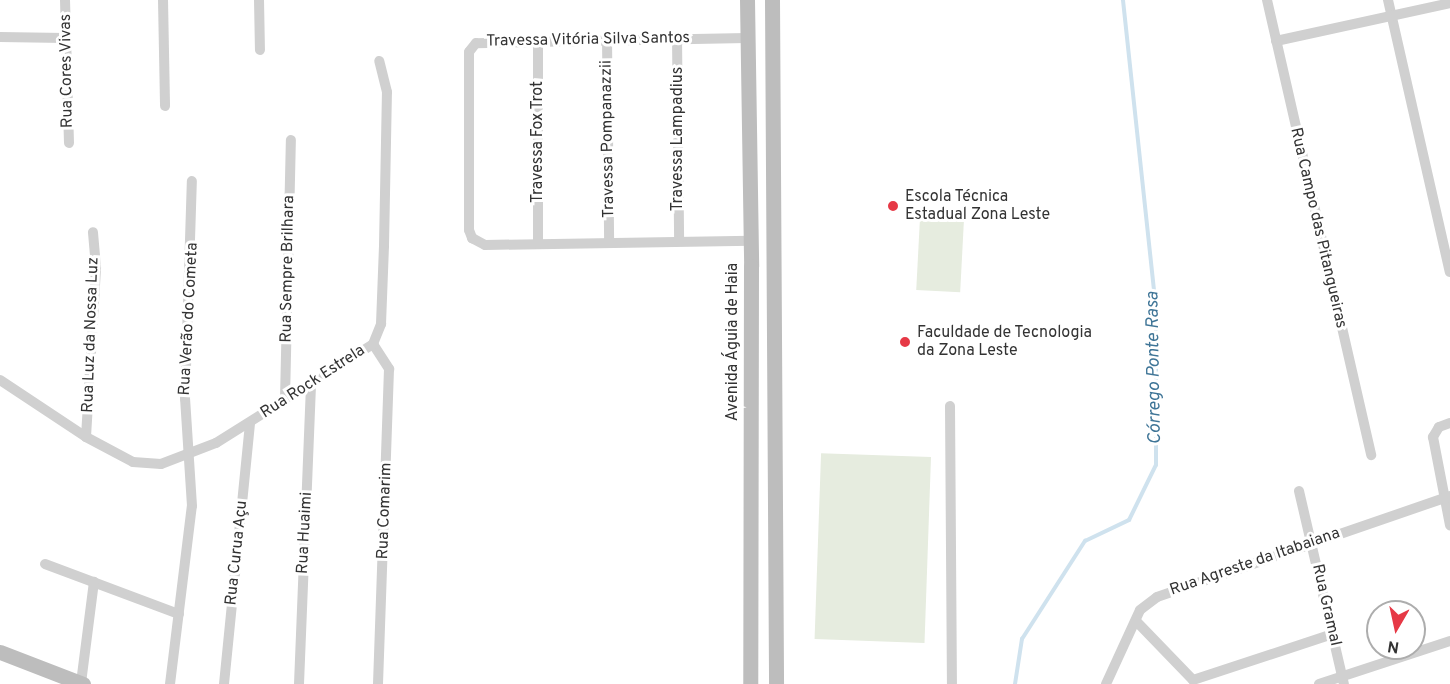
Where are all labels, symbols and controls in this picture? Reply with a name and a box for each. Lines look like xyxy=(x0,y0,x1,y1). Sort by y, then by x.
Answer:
street label: Rua Cores Vivas xyxy=(56,13,78,129)
street label: Travessa Vitória Silva Santos xyxy=(486,29,690,51)
street label: Travessa Pompanazzii xyxy=(597,60,619,218)
street label: Travessa Lampadius xyxy=(668,67,688,211)
street label: Travessa Fox Trot xyxy=(528,81,548,203)
street label: Rua Campo das Pitangueiras xyxy=(1286,126,1350,330)
place label: Escola Técnica Estadual Zona Leste xyxy=(905,187,1050,225)
street label: Rua Sempre Brilhara xyxy=(277,195,299,343)
marker: Escola Técnica Estadual Zona Leste xyxy=(886,199,900,213)
street label: Rua Verão do Cometa xyxy=(175,242,203,396)
street label: Rua Luz da Nossa Luz xyxy=(79,257,103,413)
street label: Avenida Águia de Haia xyxy=(723,262,743,422)
water label: Córrego Ponte Rasa xyxy=(1143,291,1167,445)
place label: Faculdade de Tecnologia da Zona Leste xyxy=(917,323,1093,361)
marker: Faculdade de Tecnologia da Zona Leste xyxy=(898,335,912,349)
street label: Rua Rock Estrela xyxy=(257,341,369,423)
street label: Rua Comarim xyxy=(374,462,396,560)
street label: Rua Huaimi xyxy=(293,491,317,575)
street label: Rua Curua Açu xyxy=(222,499,252,607)
street label: Rua Agreste da Itabaiana xyxy=(1167,524,1343,600)
street label: Rua Gramal xyxy=(1307,562,1345,648)
north arrow xyxy=(1366,600,1426,660)
text: N xyxy=(1386,635,1401,657)

